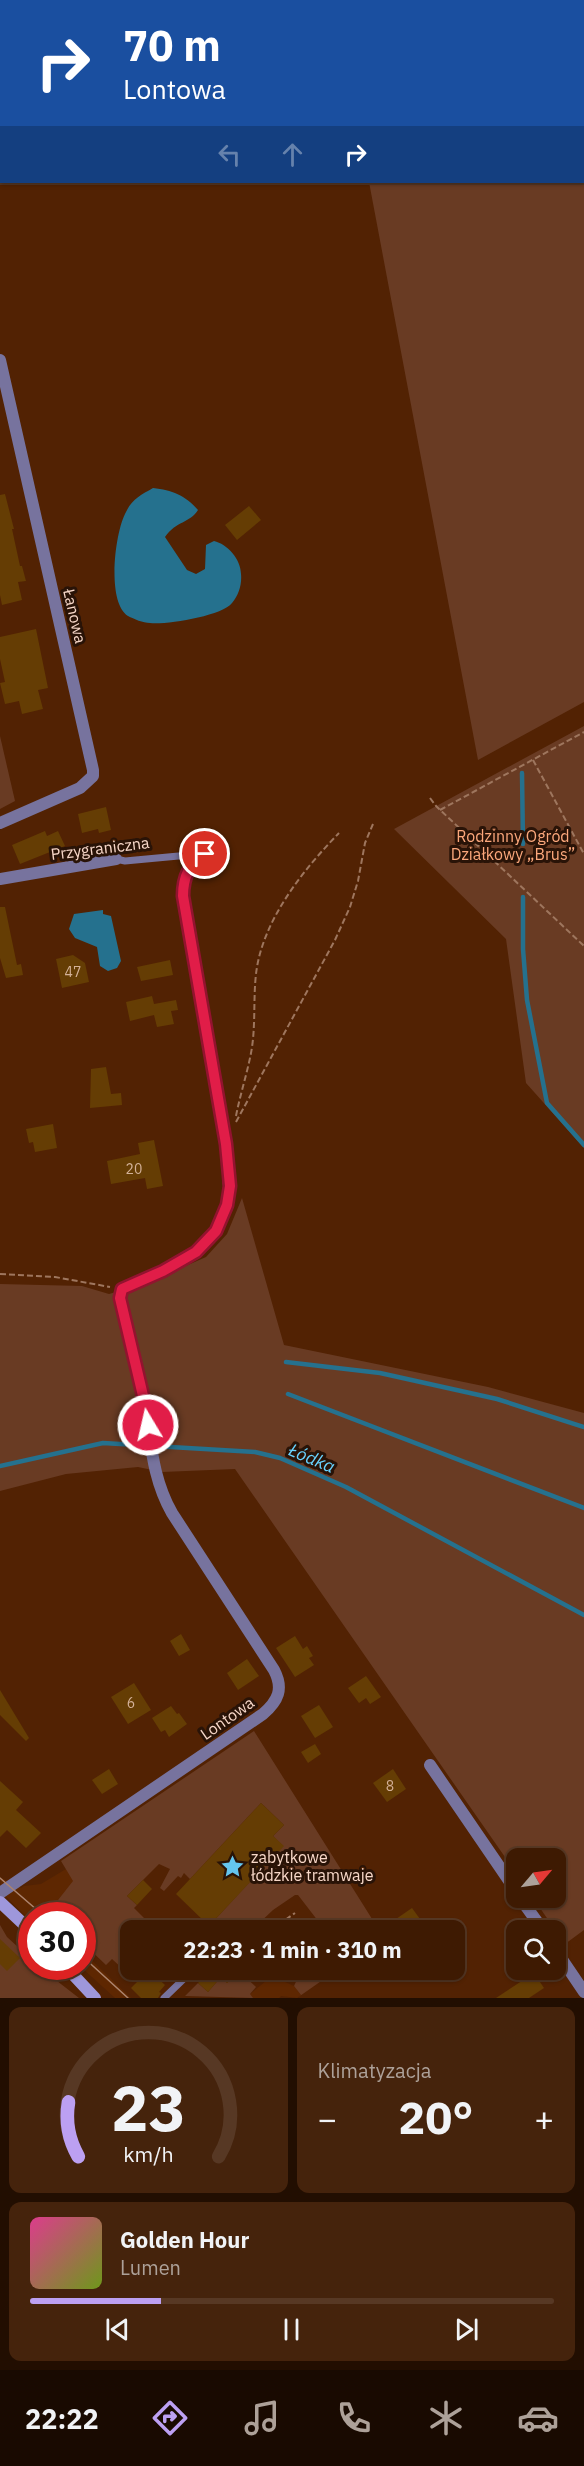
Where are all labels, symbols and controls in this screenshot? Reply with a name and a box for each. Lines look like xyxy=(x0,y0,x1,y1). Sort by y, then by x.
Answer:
text: 70 m xyxy=(123,18,221,73)
icon: right xyxy=(24,24,102,102)
text: Lontowa xyxy=(123,71,226,106)
icon: left xyxy=(213,138,246,171)
icon: ahead xyxy=(276,138,309,171)
icon: right xyxy=(339,138,372,171)
street label: Łanowa xyxy=(59,586,91,646)
park label: Rodzinny Ogród Działkowy „Brus” xyxy=(451,826,575,864)
pin xyxy=(179,828,230,879)
street label: Przygraniczna xyxy=(49,832,151,864)
icon: arrive xyxy=(188,837,221,870)
house number: 47 xyxy=(65,963,81,981)
house number: 20 xyxy=(126,1160,142,1178)
position arrow xyxy=(116,1393,180,1457)
water label: Łódka xyxy=(284,1438,339,1478)
street label: Lontowa xyxy=(196,1692,258,1744)
house number: 6 xyxy=(127,1694,135,1712)
house number: 8 xyxy=(386,1777,394,1795)
place label: zabytkowe łódzkie tramwaje xyxy=(251,1847,374,1885)
north arrow xyxy=(506,1848,566,1908)
map controls xyxy=(506,1848,566,1980)
place icon: zabytkowe łódzkie tramwaje xyxy=(220,1853,246,1879)
speed limit sign: 30 xyxy=(18,1902,96,1980)
button: search xyxy=(506,1920,566,1980)
text: 22:23 · 1 min · 310 m xyxy=(183,1935,402,1964)
text: Klimatyzacja xyxy=(318,2057,431,2084)
text: 23 xyxy=(111,2067,186,2148)
text: 20° xyxy=(398,2088,473,2146)
text: − xyxy=(318,2097,337,2140)
text: + xyxy=(534,2097,554,2140)
text: km/h xyxy=(123,2140,173,2168)
text: Golden Hour xyxy=(120,2225,249,2254)
text: Lumen xyxy=(120,2254,181,2281)
icon: previous xyxy=(101,2313,134,2346)
icon: pause xyxy=(275,2313,308,2346)
icon: next xyxy=(450,2313,483,2346)
icon: directions xyxy=(149,2397,191,2439)
icon: music xyxy=(241,2397,283,2439)
icon: phone xyxy=(333,2397,375,2439)
icon: climate xyxy=(425,2397,467,2439)
icon: car xyxy=(517,2397,559,2439)
text: 22:22 xyxy=(25,2401,99,2436)

